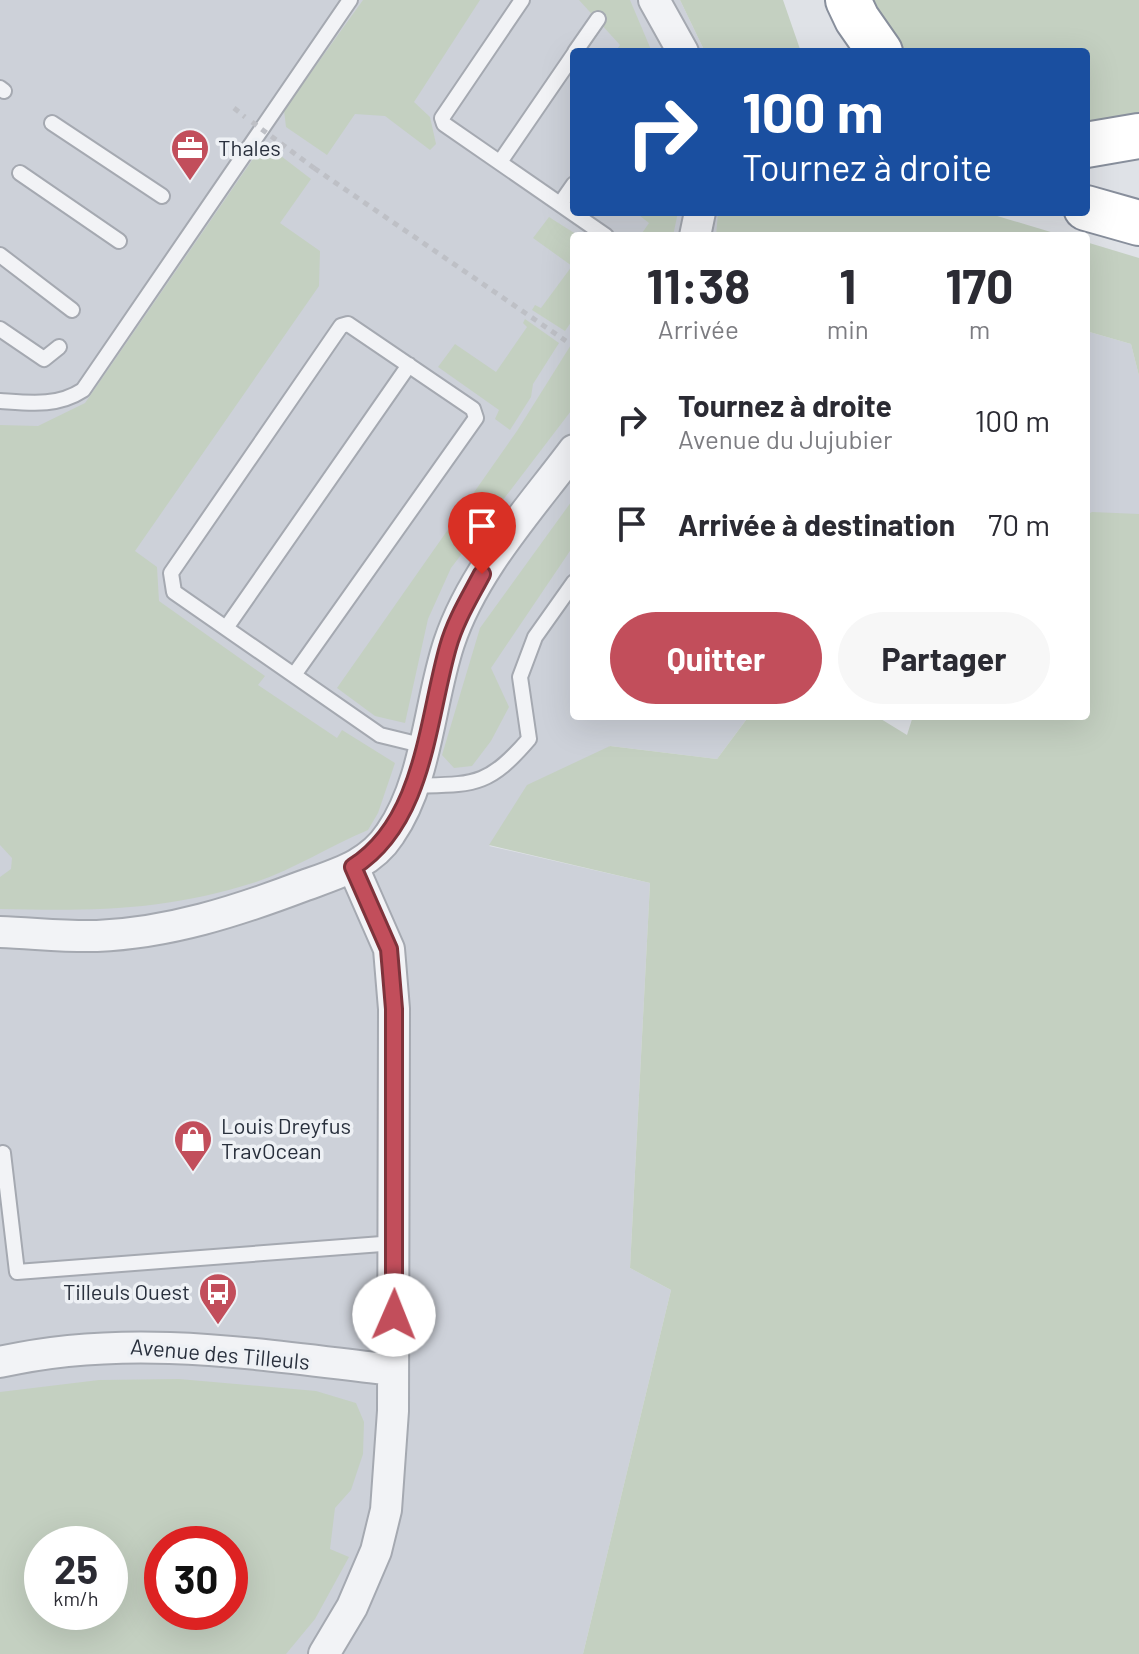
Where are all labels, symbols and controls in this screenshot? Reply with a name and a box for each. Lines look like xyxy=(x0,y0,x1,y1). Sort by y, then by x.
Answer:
text: 100 m xyxy=(742,77,884,144)
icon: right xyxy=(610,80,714,184)
office icon: Thales xyxy=(169,127,211,182)
place label: Thales xyxy=(218,134,281,160)
text: Tournez à droite xyxy=(742,145,992,188)
text: 11:38 xyxy=(646,256,750,314)
text: 1 xyxy=(839,256,856,314)
text: 170 xyxy=(945,256,1013,314)
text: Arrivée xyxy=(658,313,739,344)
text: min xyxy=(827,313,869,344)
text: m xyxy=(969,313,990,344)
text: Tournez à droite xyxy=(678,387,892,423)
icon: right xyxy=(610,398,654,442)
text: 100 m xyxy=(975,402,1050,438)
text: Avenue du Jujubier xyxy=(678,423,893,454)
pin xyxy=(448,492,516,574)
icon: arrive xyxy=(610,502,654,546)
icon: arrive xyxy=(460,504,504,548)
text: Arrivée à destination xyxy=(678,506,955,542)
text: 70 m xyxy=(988,506,1050,542)
button: Quitter xyxy=(610,612,822,704)
button: Partager xyxy=(838,612,1050,704)
place label: Louis Dreyfus TravOcean xyxy=(221,1112,351,1163)
shop icon: Louis Dreyfus TravOcean xyxy=(172,1118,214,1173)
bus stop icon: Tilleuls Ouest xyxy=(197,1271,239,1326)
position arrow xyxy=(352,1273,436,1357)
place label: Tilleuls Ouest xyxy=(63,1278,190,1304)
street label: Avenue des Tilleuls xyxy=(129,1332,311,1374)
speed limit sign: 30 xyxy=(144,1526,248,1630)
text: 25 xyxy=(54,1544,98,1592)
text: km/h xyxy=(53,1586,99,1610)

